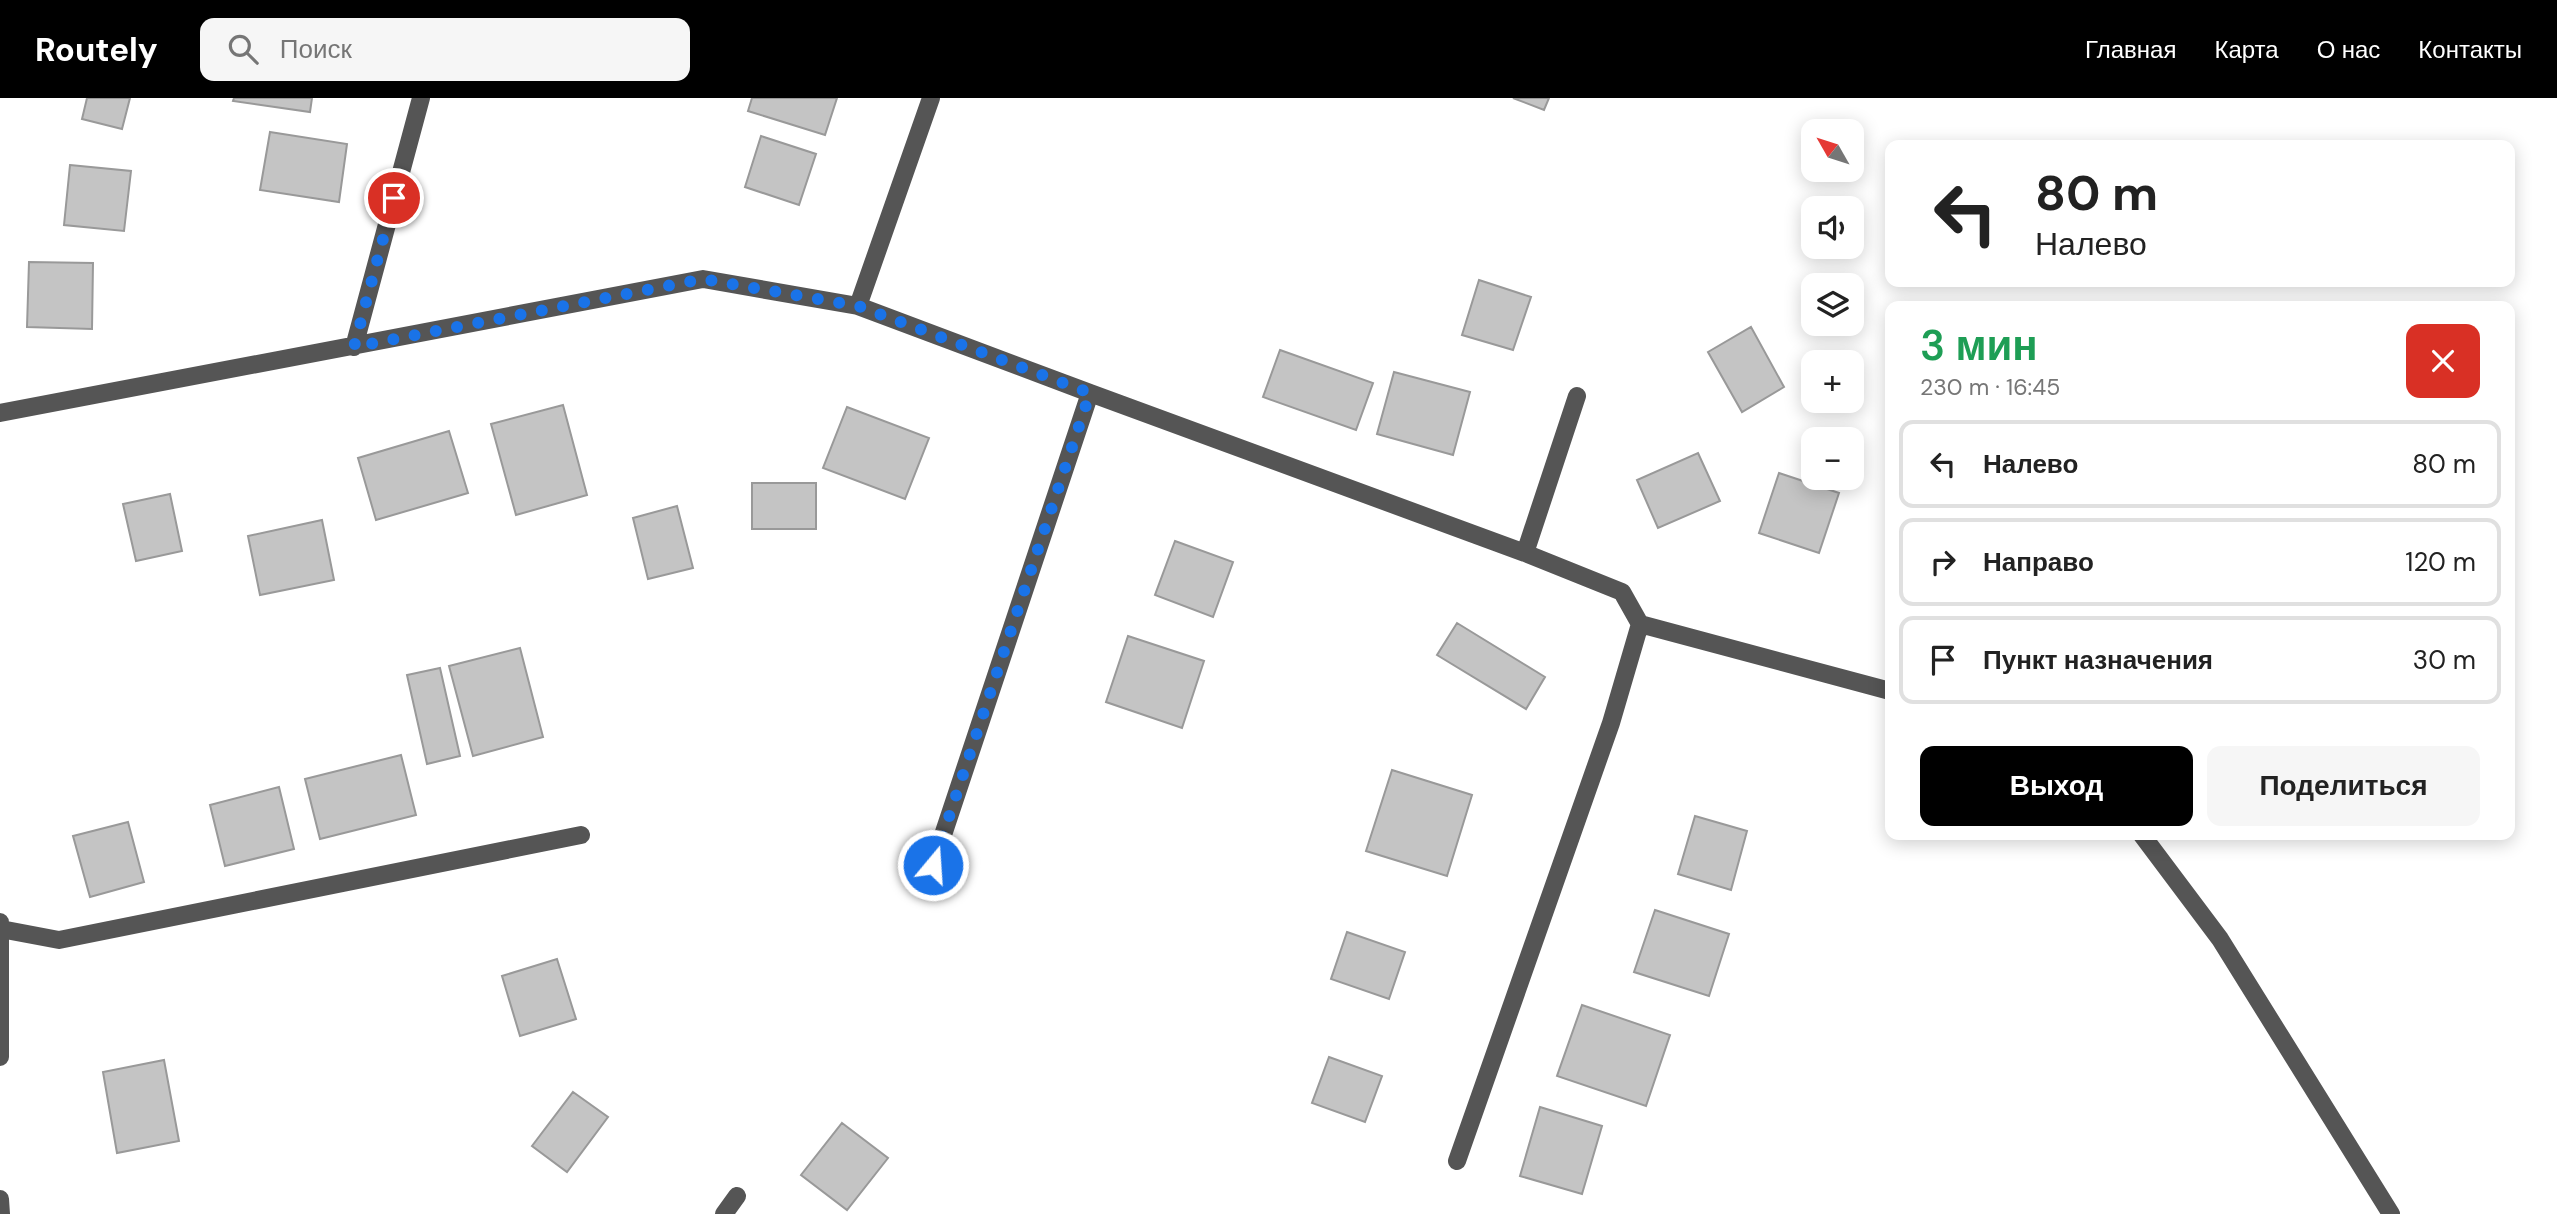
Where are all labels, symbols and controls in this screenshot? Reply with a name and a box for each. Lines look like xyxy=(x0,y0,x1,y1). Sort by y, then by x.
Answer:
search box xyxy=(200,18,690,81)
text: Routely xyxy=(35,28,158,71)
icon: search xyxy=(224,30,262,68)
text: Поиск xyxy=(280,32,352,66)
text: Главная xyxy=(2085,34,2176,65)
text: Карта xyxy=(2214,34,2279,65)
text: О нас xyxy=(2317,34,2380,65)
text: Контакты xyxy=(2418,34,2522,65)
north arrow xyxy=(1801,119,1864,182)
map controls xyxy=(1801,119,1864,490)
text: 80 m xyxy=(2035,161,2158,225)
pin xyxy=(364,168,424,228)
icon: left xyxy=(1920,168,2011,259)
icon: arrive xyxy=(375,179,413,217)
button: sound xyxy=(1801,196,1864,259)
text: Налево xyxy=(2035,223,2147,265)
button: layers xyxy=(1801,273,1864,336)
text: 3 мин xyxy=(1920,318,2038,373)
button: close xyxy=(2406,324,2480,398)
button: + xyxy=(1801,350,1864,413)
text: 230 m · 16:45 xyxy=(1920,372,2060,402)
button: − xyxy=(1801,427,1864,490)
icon: left xyxy=(1924,445,1962,483)
text: Налево xyxy=(1983,447,2078,481)
text: 80 m xyxy=(2412,447,2476,481)
icon: right xyxy=(1924,543,1962,581)
text: Направо xyxy=(1983,545,2094,579)
text: 120 m xyxy=(2405,545,2476,579)
icon: arrive xyxy=(1924,641,1962,679)
text: Пункт назначения xyxy=(1983,643,2213,677)
text: 30 m xyxy=(2413,643,2476,677)
button: Выход xyxy=(1920,746,2193,826)
button: Поделиться xyxy=(2207,746,2480,826)
position arrow xyxy=(896,828,970,902)

